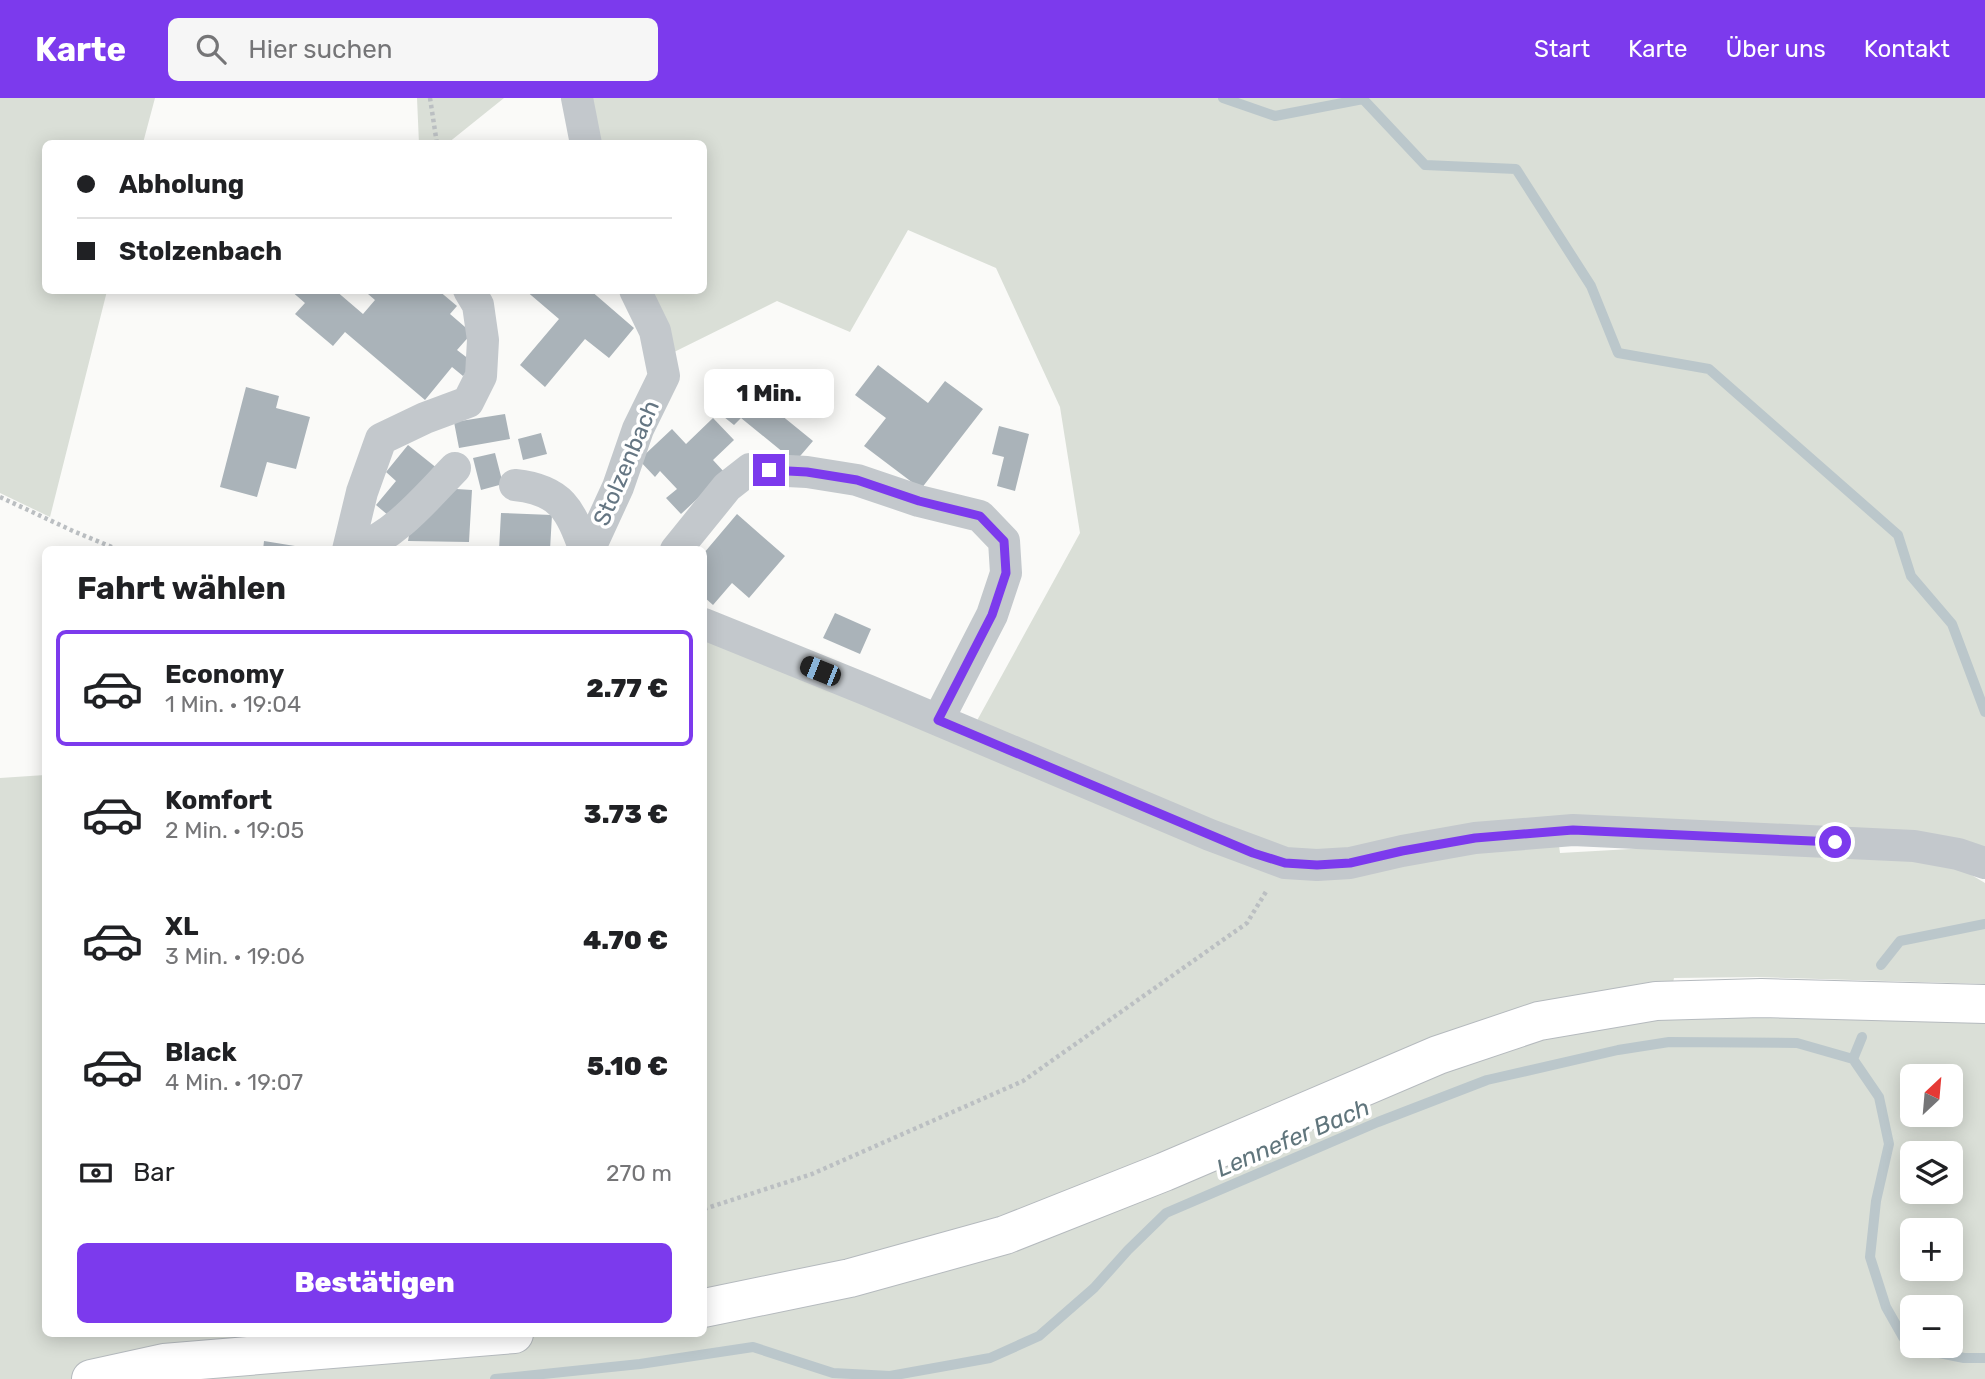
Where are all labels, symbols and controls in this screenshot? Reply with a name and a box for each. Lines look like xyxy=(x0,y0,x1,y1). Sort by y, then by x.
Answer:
search box xyxy=(168,18,658,81)
text: Karte xyxy=(35,30,126,69)
icon: search xyxy=(192,30,230,68)
text: Hier suchen xyxy=(248,34,393,65)
text: Start xyxy=(1534,35,1590,63)
text: Karte xyxy=(1628,35,1688,63)
text: Über uns xyxy=(1726,35,1826,63)
text: Kontakt xyxy=(1864,35,1950,63)
text: Abholung xyxy=(119,169,244,200)
text: Stolzenbach xyxy=(119,236,282,267)
callout: 1 Min. xyxy=(704,368,834,418)
text: 1 Min. xyxy=(736,379,802,407)
street label: Stolzenbach xyxy=(587,396,665,530)
route end xyxy=(753,454,785,486)
text: Fahrt wählen xyxy=(77,569,286,607)
car xyxy=(797,653,844,689)
icon: car xyxy=(81,657,144,720)
text: Economy xyxy=(165,659,284,690)
text: 2.77 € xyxy=(586,673,668,704)
text: 1 Min. · 19:04 xyxy=(165,690,301,718)
icon: car xyxy=(81,783,144,846)
text: Komfort xyxy=(165,785,272,816)
text: 3.73 € xyxy=(584,799,668,830)
text: 2 Min. · 19:05 xyxy=(165,816,304,844)
route start xyxy=(1819,826,1851,858)
icon: car xyxy=(81,909,144,972)
text: XL xyxy=(165,911,198,942)
text: 4.70 € xyxy=(583,925,668,956)
text: 3 Min. · 19:06 xyxy=(165,942,305,970)
icon: car xyxy=(81,1035,144,1098)
text: Black xyxy=(165,1037,237,1068)
text: 5.10 € xyxy=(587,1051,668,1082)
north arrow xyxy=(1900,1064,1964,1127)
map controls xyxy=(1900,1064,1963,1358)
text: 4 Min. · 19:07 xyxy=(165,1068,303,1096)
water label: Lennefer Bach xyxy=(1212,1093,1374,1183)
button: layers xyxy=(1900,1141,1963,1204)
icon: cash xyxy=(77,1154,115,1192)
text: Bar xyxy=(133,1157,175,1188)
text: 270 m xyxy=(606,1159,672,1187)
button: + xyxy=(1900,1218,1963,1281)
button: Bestätigen xyxy=(77,1243,672,1323)
button: − xyxy=(1900,1295,1963,1358)

